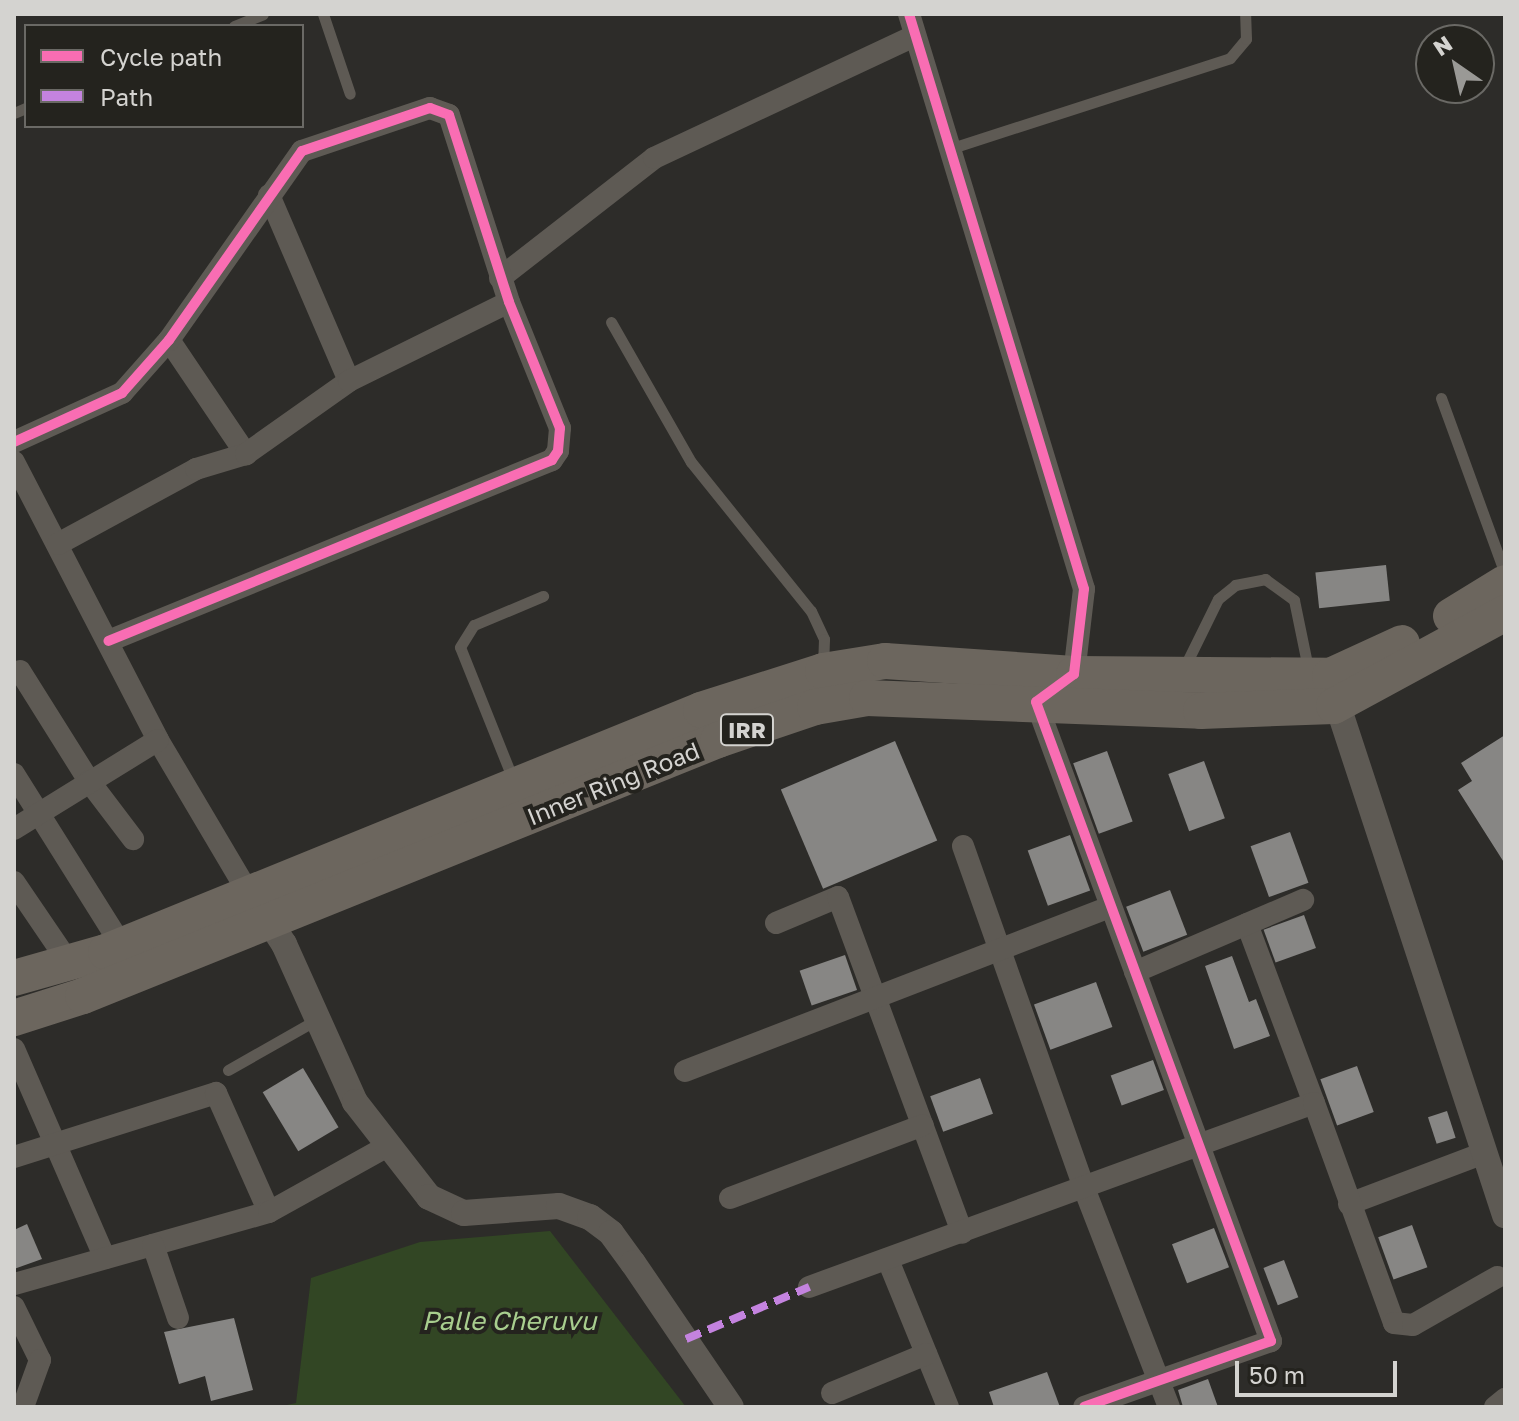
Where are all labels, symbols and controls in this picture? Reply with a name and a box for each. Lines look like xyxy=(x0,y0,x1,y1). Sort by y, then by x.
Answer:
legend xyxy=(24,24,304,128)
north arrow xyxy=(1415,24,1495,104)
text: N xyxy=(1428,29,1457,61)
text: Cycle path xyxy=(100,42,222,71)
text: Path xyxy=(100,82,153,111)
road number: IRR xyxy=(719,712,775,748)
street label: Inner Ring Road xyxy=(523,735,703,831)
water label: Palle Cheruvu xyxy=(422,1305,596,1337)
scale bar xyxy=(1239,1345,1401,1395)
text: 50 m xyxy=(1249,1360,1305,1389)

